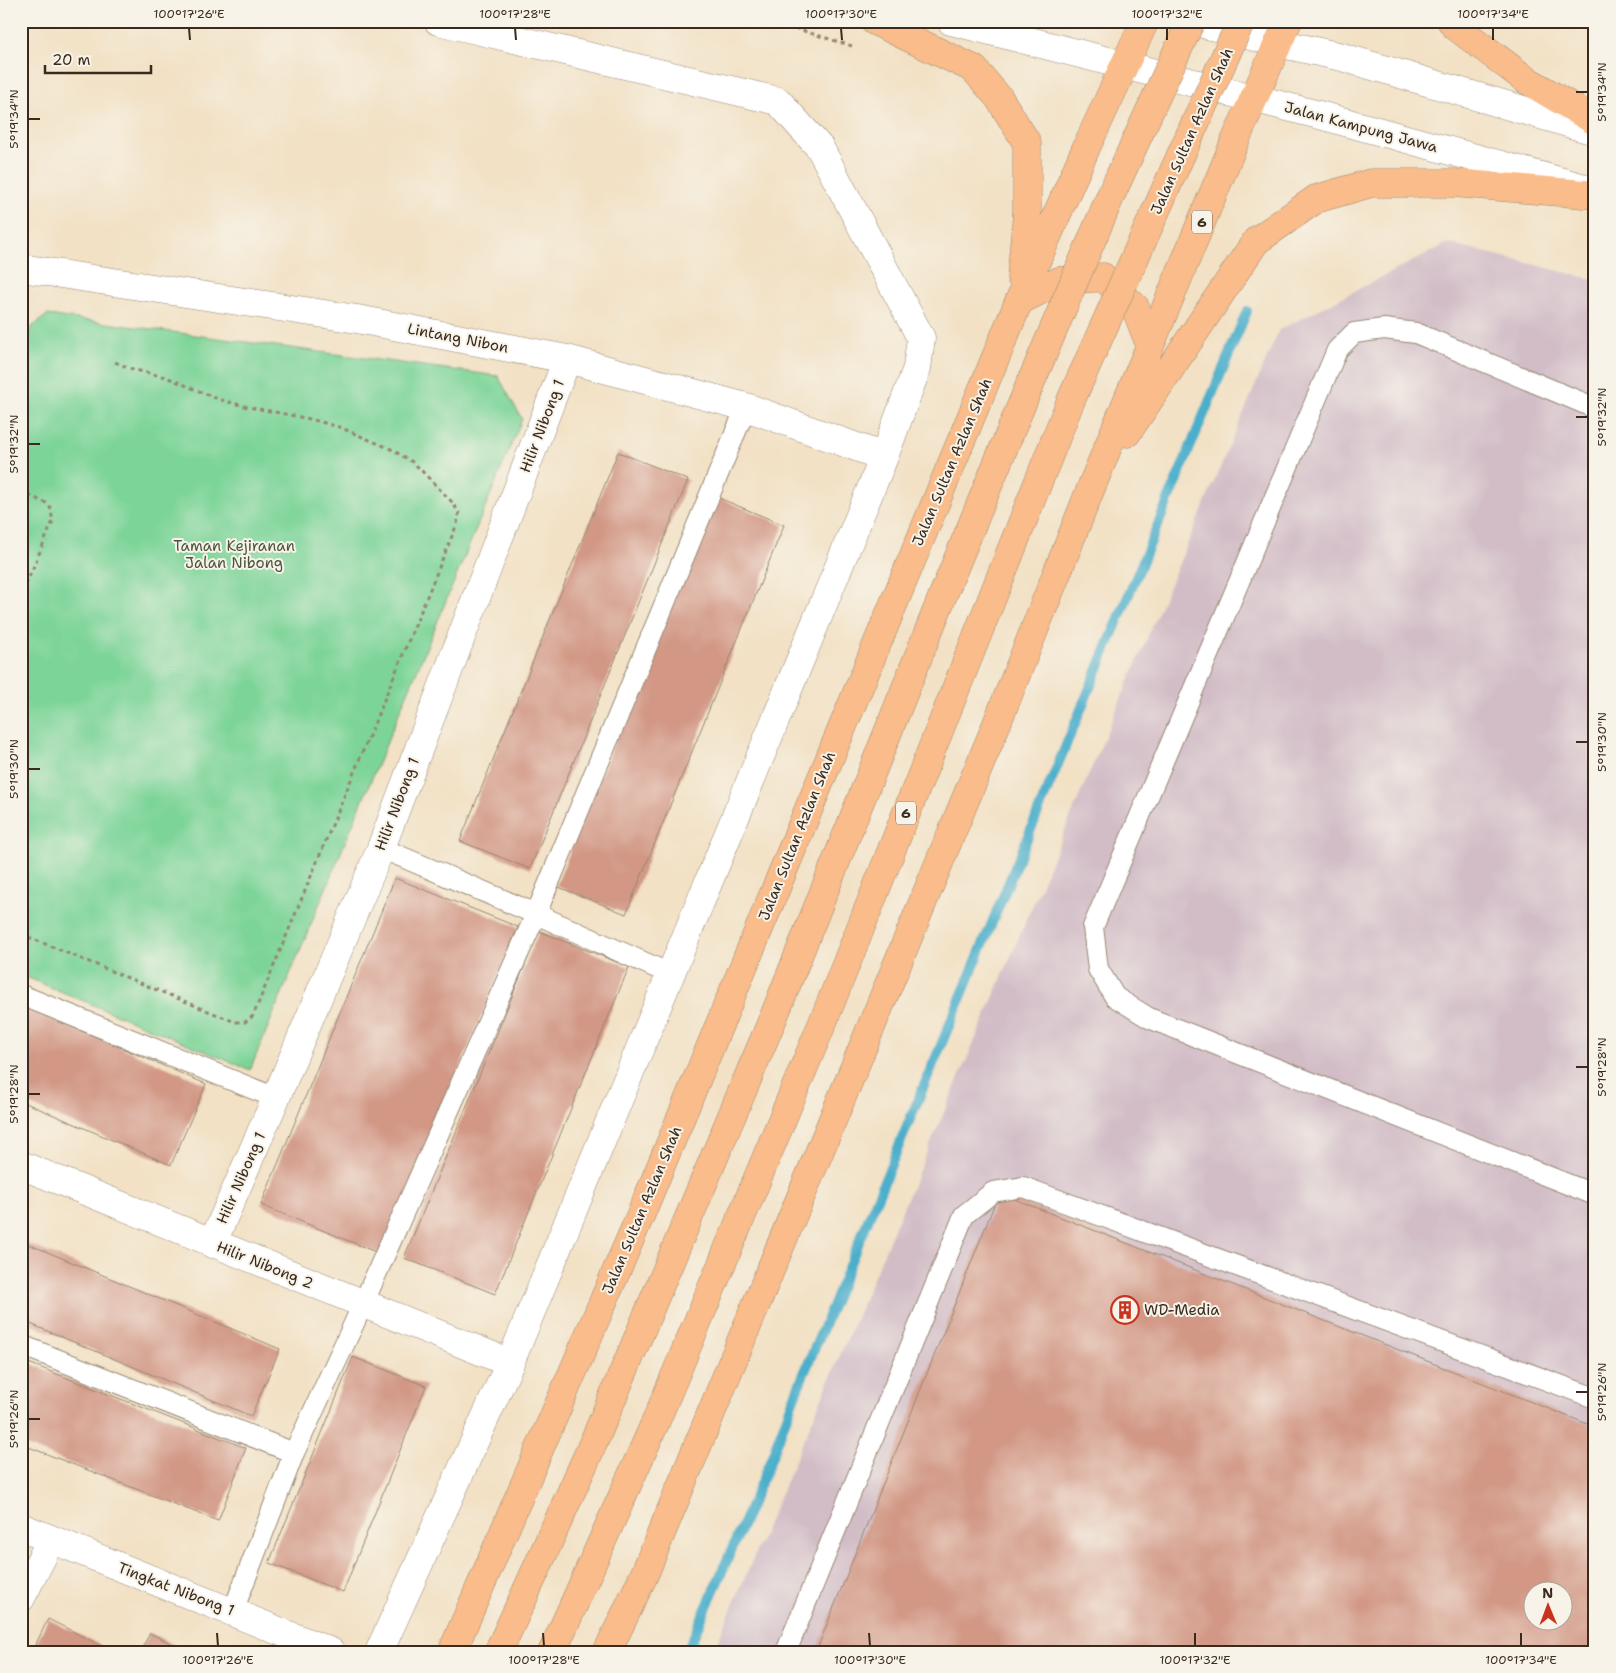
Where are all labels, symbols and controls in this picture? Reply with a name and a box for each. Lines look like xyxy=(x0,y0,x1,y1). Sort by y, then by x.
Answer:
text: 100°17'26"E xyxy=(154,6,224,22)
text: 100°17'28"E xyxy=(479,6,551,22)
text: 100°17'30"E xyxy=(805,6,877,22)
text: 100°17'32"E xyxy=(1131,6,1203,22)
text: 100°17'34"E xyxy=(1457,6,1529,22)
scale bar xyxy=(45,42,151,74)
street label: Jalan Sultan Azlan Shah xyxy=(1146,44,1238,218)
text: 20 m xyxy=(52,50,91,70)
text: 5°19'34"N xyxy=(1594,62,1610,122)
text: 5°19'34"N xyxy=(6,89,22,149)
street label: Jalan Kampung Jawa xyxy=(1282,97,1441,157)
road number: 6 xyxy=(1192,210,1212,233)
street label: Lintang Nibon xyxy=(406,318,510,358)
street label: Jalan Sultan Azlan Shah xyxy=(908,375,996,549)
street label: Hilir Nibong 1 xyxy=(515,376,569,476)
text: 5°19'32"N xyxy=(1594,388,1610,446)
text: 5°19'32"N xyxy=(6,415,22,473)
park label: Taman Kejiranan Jalan Nibong xyxy=(173,536,295,573)
text: 5°19'30"N xyxy=(1594,712,1610,772)
text: 5°19'30"N xyxy=(6,739,22,799)
street label: Jalan Sultan Azlan Shah xyxy=(754,749,840,923)
street label: Hilir Nibong 1 xyxy=(370,754,424,854)
road number: 6 xyxy=(896,801,916,824)
text: 5°19'28"N xyxy=(1594,1037,1610,1097)
text: 5°19'28"N xyxy=(6,1064,22,1124)
street label: Jalan Sultan Azlan Shah xyxy=(598,1123,686,1297)
street label: Hilir Nibong 1 xyxy=(212,1129,270,1227)
street label: Hilir Nibong 2 xyxy=(214,1236,316,1294)
building icon: WD-Media xyxy=(1110,1295,1140,1325)
place label: WD-Media xyxy=(1144,1300,1220,1320)
text: 5°19'26"N xyxy=(1594,1363,1610,1421)
text: 5°19'26"N xyxy=(6,1390,22,1448)
street label: Tingkat Nibong 1 xyxy=(115,1558,237,1620)
north arrow xyxy=(1524,1580,1574,1630)
text: N xyxy=(1542,1584,1553,1602)
text: 100°17'26"E xyxy=(183,1652,253,1668)
text: 100°17'28"E xyxy=(508,1652,580,1668)
text: 100°17'30"E xyxy=(834,1652,906,1668)
text: 100°17'32"E xyxy=(1159,1652,1231,1668)
text: 100°17'34"E xyxy=(1485,1652,1557,1668)

